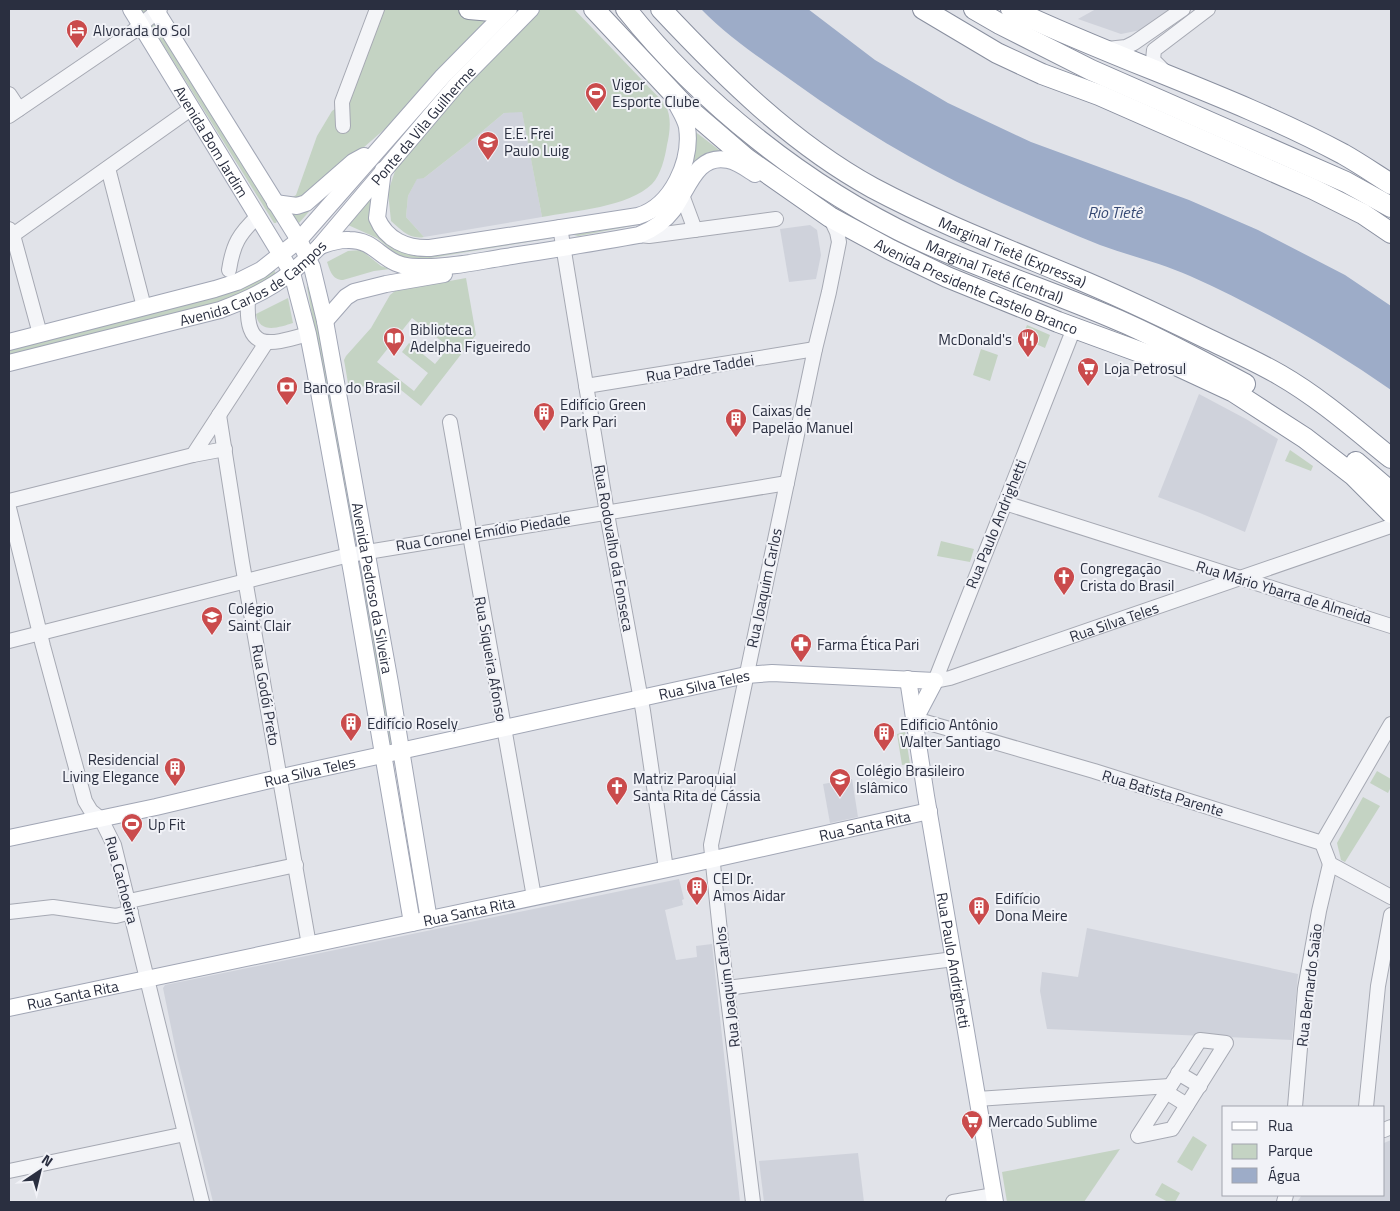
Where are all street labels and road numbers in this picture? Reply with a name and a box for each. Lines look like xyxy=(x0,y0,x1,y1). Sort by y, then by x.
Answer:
street label: Ponte da Vila Guilherme xyxy=(365,60,481,190)
street label: Avenida Bom Jardim xyxy=(169,81,255,202)
street label: Marginal Tietê (Expressa) xyxy=(935,210,1090,293)
street label: Avenida Presidente Castelo Branco xyxy=(871,232,1081,340)
street label: Marginal Tietê (Central) xyxy=(922,233,1067,308)
street label: Avenida Carlos de Campos xyxy=(177,235,332,331)
street label: Rua Padre Taddei xyxy=(644,348,756,388)
street label: Rua Paulo Andrighetti xyxy=(960,456,1032,592)
street label: Rua Rodovalho da Fonseca xyxy=(588,463,640,634)
street label: Avenida Pedroso da Silveira xyxy=(346,501,400,676)
street label: Rua Coronel Emídio Piedade xyxy=(394,507,572,557)
street label: Rua Joaquim Carlos xyxy=(740,526,788,650)
street label: Rua Mário Ybarra de Almeida xyxy=(1193,554,1375,630)
street label: Rua Siqueira Afonso xyxy=(469,595,513,723)
street label: Rua Silva Teles xyxy=(1066,595,1162,648)
street label: Rua Godói Preto xyxy=(246,643,286,747)
street label: Rua Silva Teles xyxy=(656,663,751,705)
street label: Rua Silva Teles xyxy=(262,750,357,793)
street label: Rua Batista Parente xyxy=(1099,764,1227,822)
street label: Rua Santa Rita xyxy=(817,804,913,847)
street label: Rua Cachoeira xyxy=(99,834,145,927)
street label: Rua Santa Rita xyxy=(421,890,517,932)
street label: Rua Paulo Andrighetti xyxy=(931,891,977,1030)
street label: Rua Bernardo Saião xyxy=(1290,922,1328,1048)
street label: Rua Joaquim Carlos xyxy=(708,925,746,1049)
street label: Rua Santa Rita xyxy=(25,974,121,1015)

